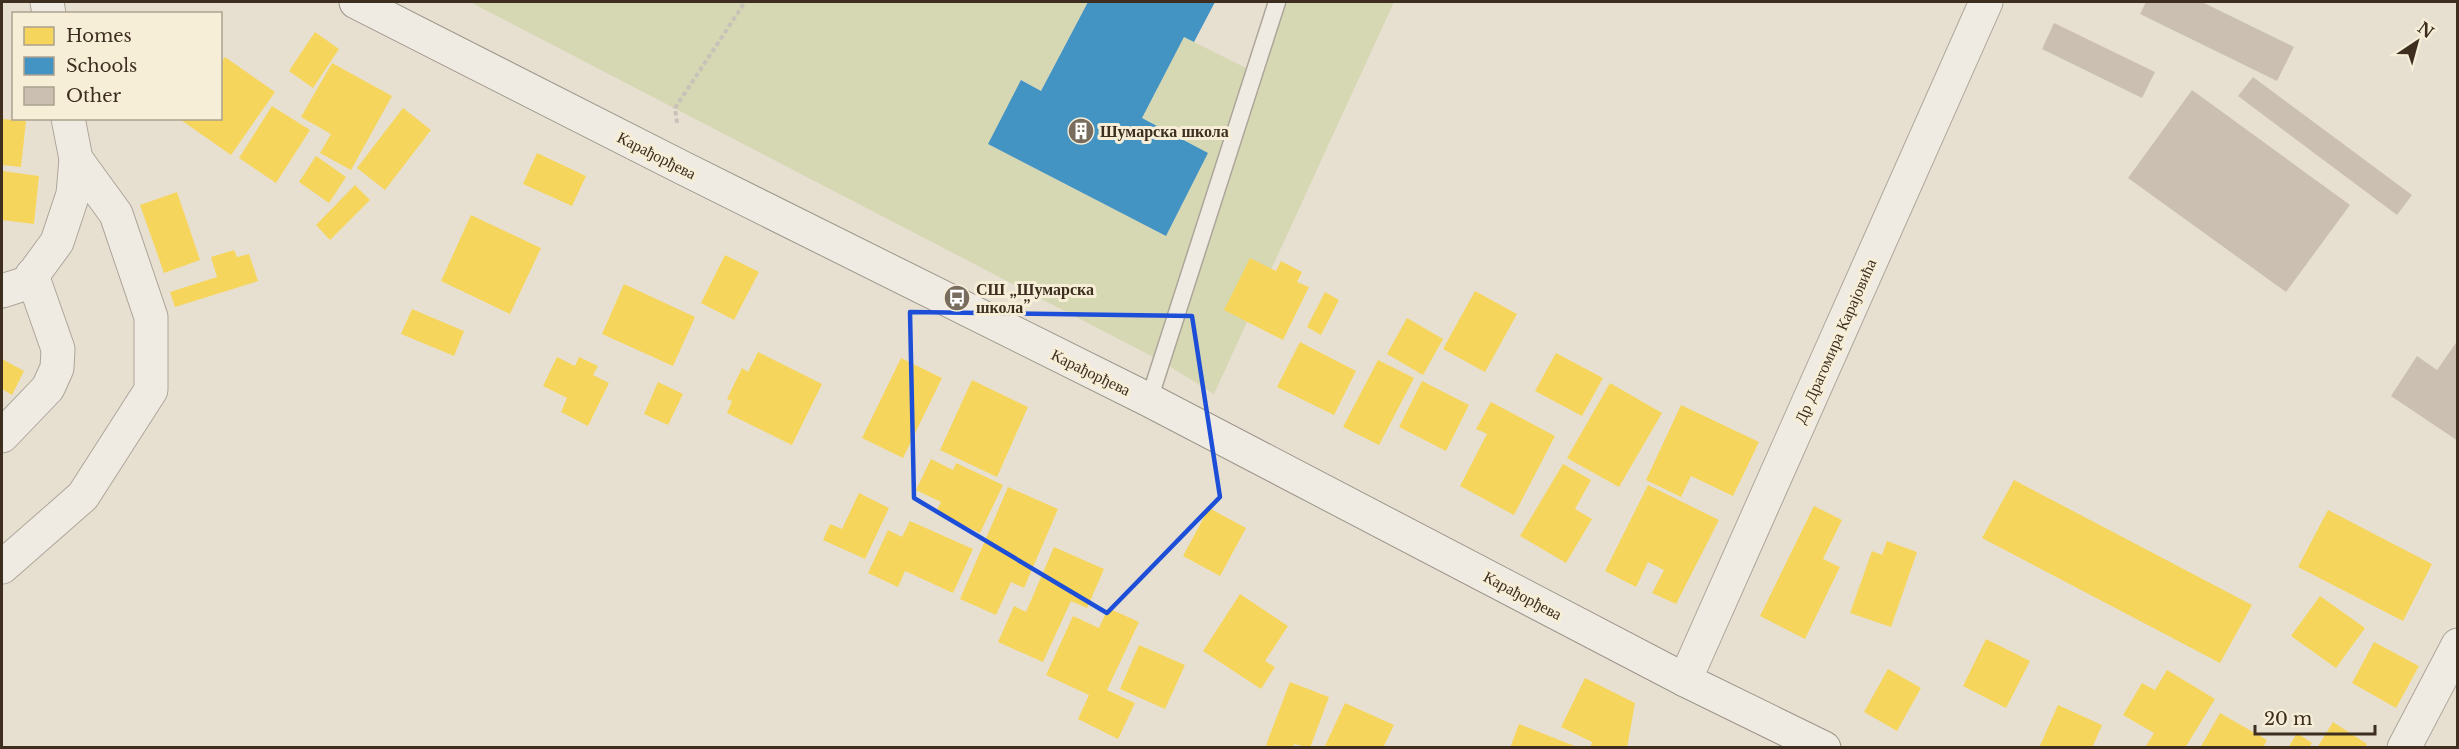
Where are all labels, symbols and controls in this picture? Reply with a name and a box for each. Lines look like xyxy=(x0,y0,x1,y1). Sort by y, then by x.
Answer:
legend xyxy=(12,12,222,120)
north arrow xyxy=(2387,12,2447,72)
text: N xyxy=(2414,17,2438,42)
text: Homes xyxy=(66,25,132,47)
text: Schools xyxy=(66,55,137,77)
text: Other xyxy=(66,85,122,107)
building icon: Шумарска школа xyxy=(1066,116,1096,146)
place label: Шумарска школа xyxy=(1100,121,1229,141)
street label: Карађорђева xyxy=(614,127,700,183)
street label: Др Драгомира Карајовића xyxy=(1790,256,1880,426)
place label: СШ „Шумарска школа” xyxy=(976,279,1094,317)
bus stop icon: СШ „Шумарска школа” xyxy=(942,283,972,313)
street label: Карађорђева xyxy=(1048,344,1134,400)
street label: Карађорђева xyxy=(1480,566,1566,624)
scale bar xyxy=(2255,698,2375,736)
text: 20 m xyxy=(2264,708,2312,730)

